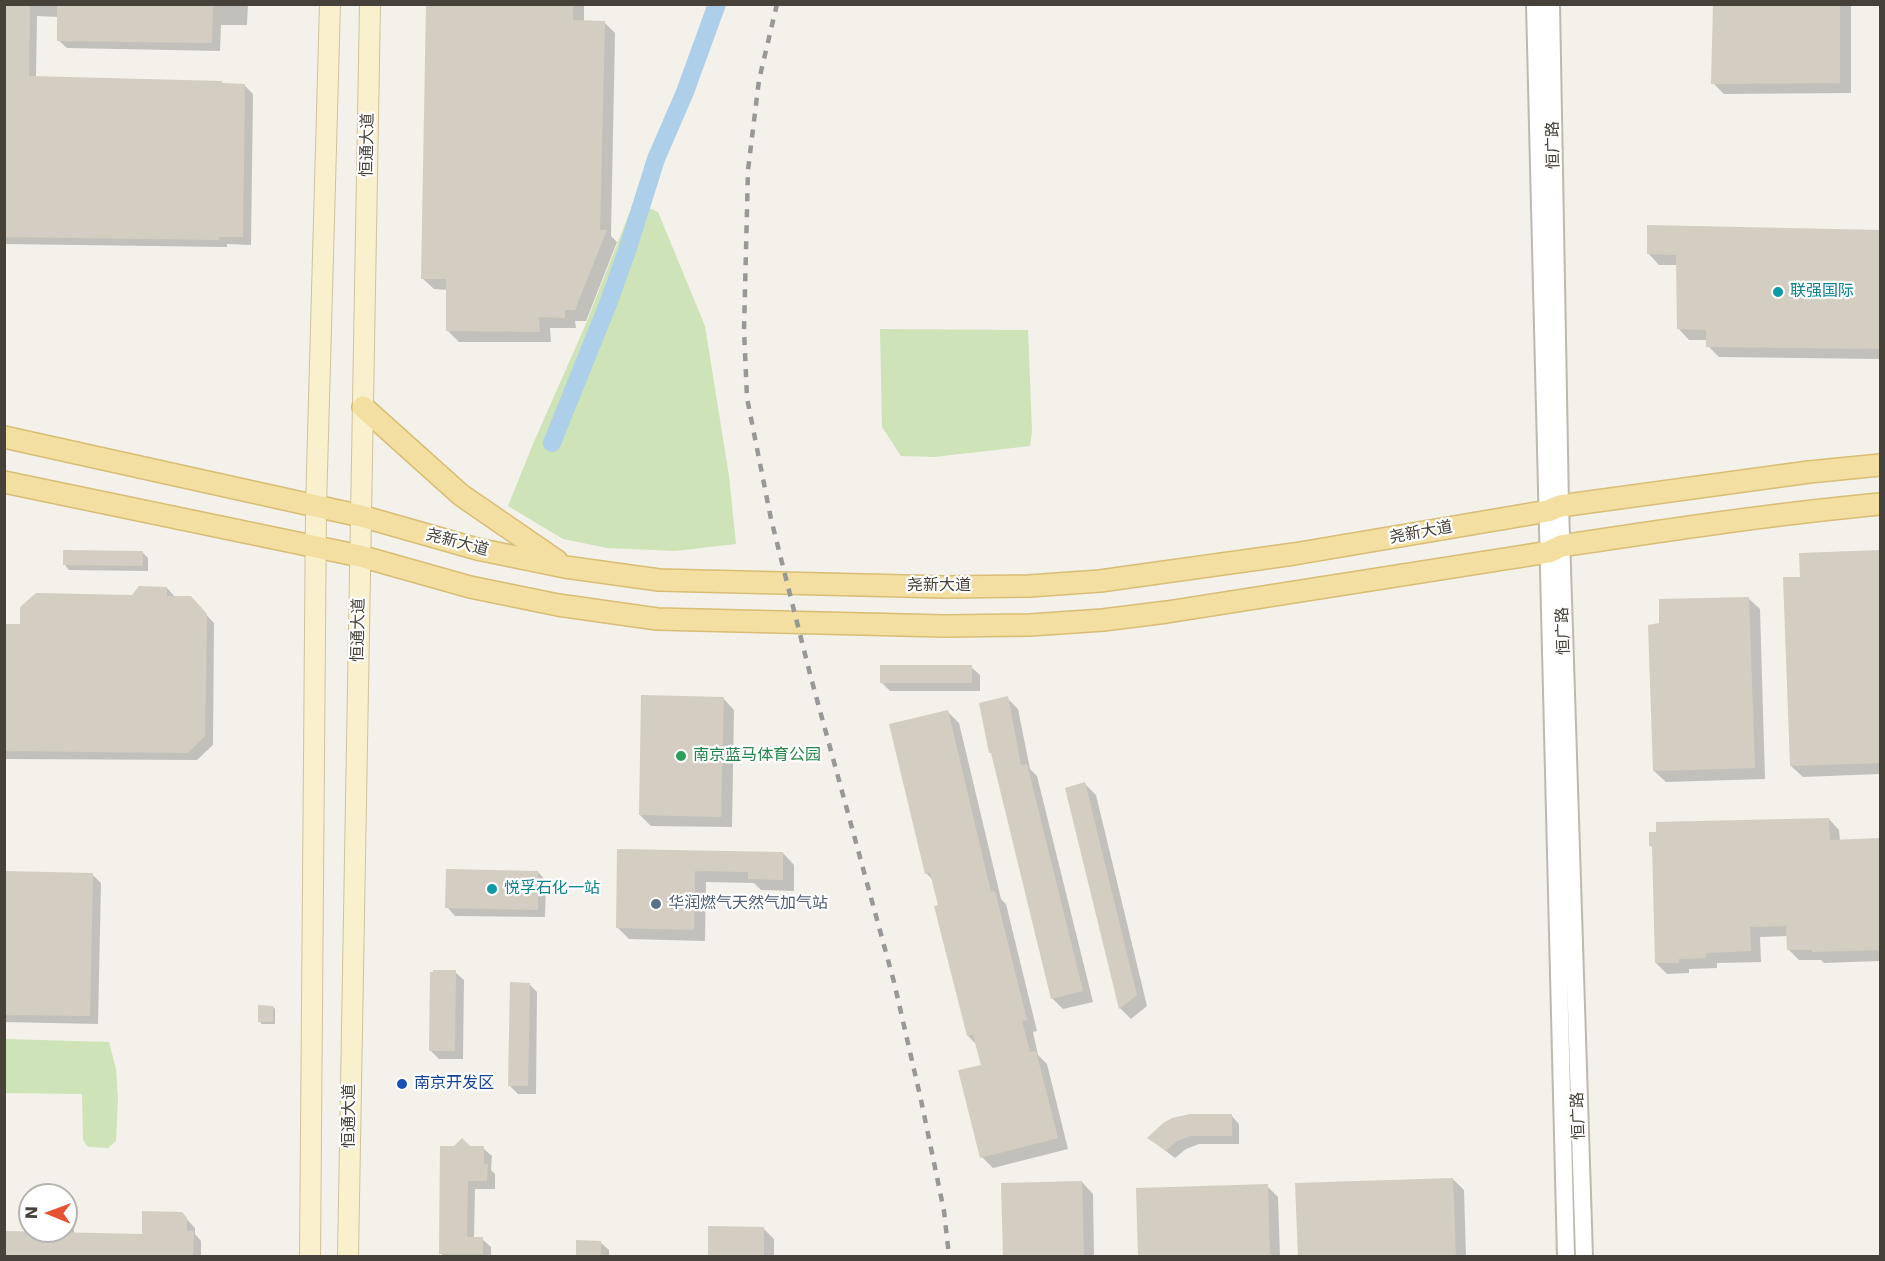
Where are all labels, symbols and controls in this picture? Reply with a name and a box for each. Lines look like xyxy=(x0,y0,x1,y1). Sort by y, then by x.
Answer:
street label: 恒通大道 xyxy=(358,113,378,177)
street label: 恒广路 xyxy=(1544,121,1564,169)
place label: 联强国际 xyxy=(1790,282,1854,302)
marker: 联强国际 xyxy=(1771,285,1785,299)
street label: 尧新大道 xyxy=(1388,518,1454,548)
street label: 尧新大道 xyxy=(424,525,490,561)
street label: 尧新大道 xyxy=(907,576,971,596)
street label: 恒通大道 xyxy=(349,598,369,662)
street label: 恒广路 xyxy=(1554,607,1574,655)
place label: 南京蓝马体育公园 xyxy=(693,746,821,766)
marker: 南京蓝马体育公园 xyxy=(674,749,688,763)
place label: 悦孚石化一站 xyxy=(504,879,600,899)
marker: 悦孚石化一站 xyxy=(485,882,499,896)
place label: 华润燃气天然气加气站 xyxy=(668,894,828,914)
marker: 华润燃气天然气加气站 xyxy=(649,897,663,911)
place label: 南京开发区 xyxy=(414,1074,494,1094)
marker: 南京开发区 xyxy=(395,1077,409,1091)
street label: 恒通大道 xyxy=(340,1084,360,1148)
street label: 恒广路 xyxy=(1569,1092,1589,1140)
north arrow xyxy=(18,1183,78,1243)
text: N xyxy=(22,1206,41,1220)

